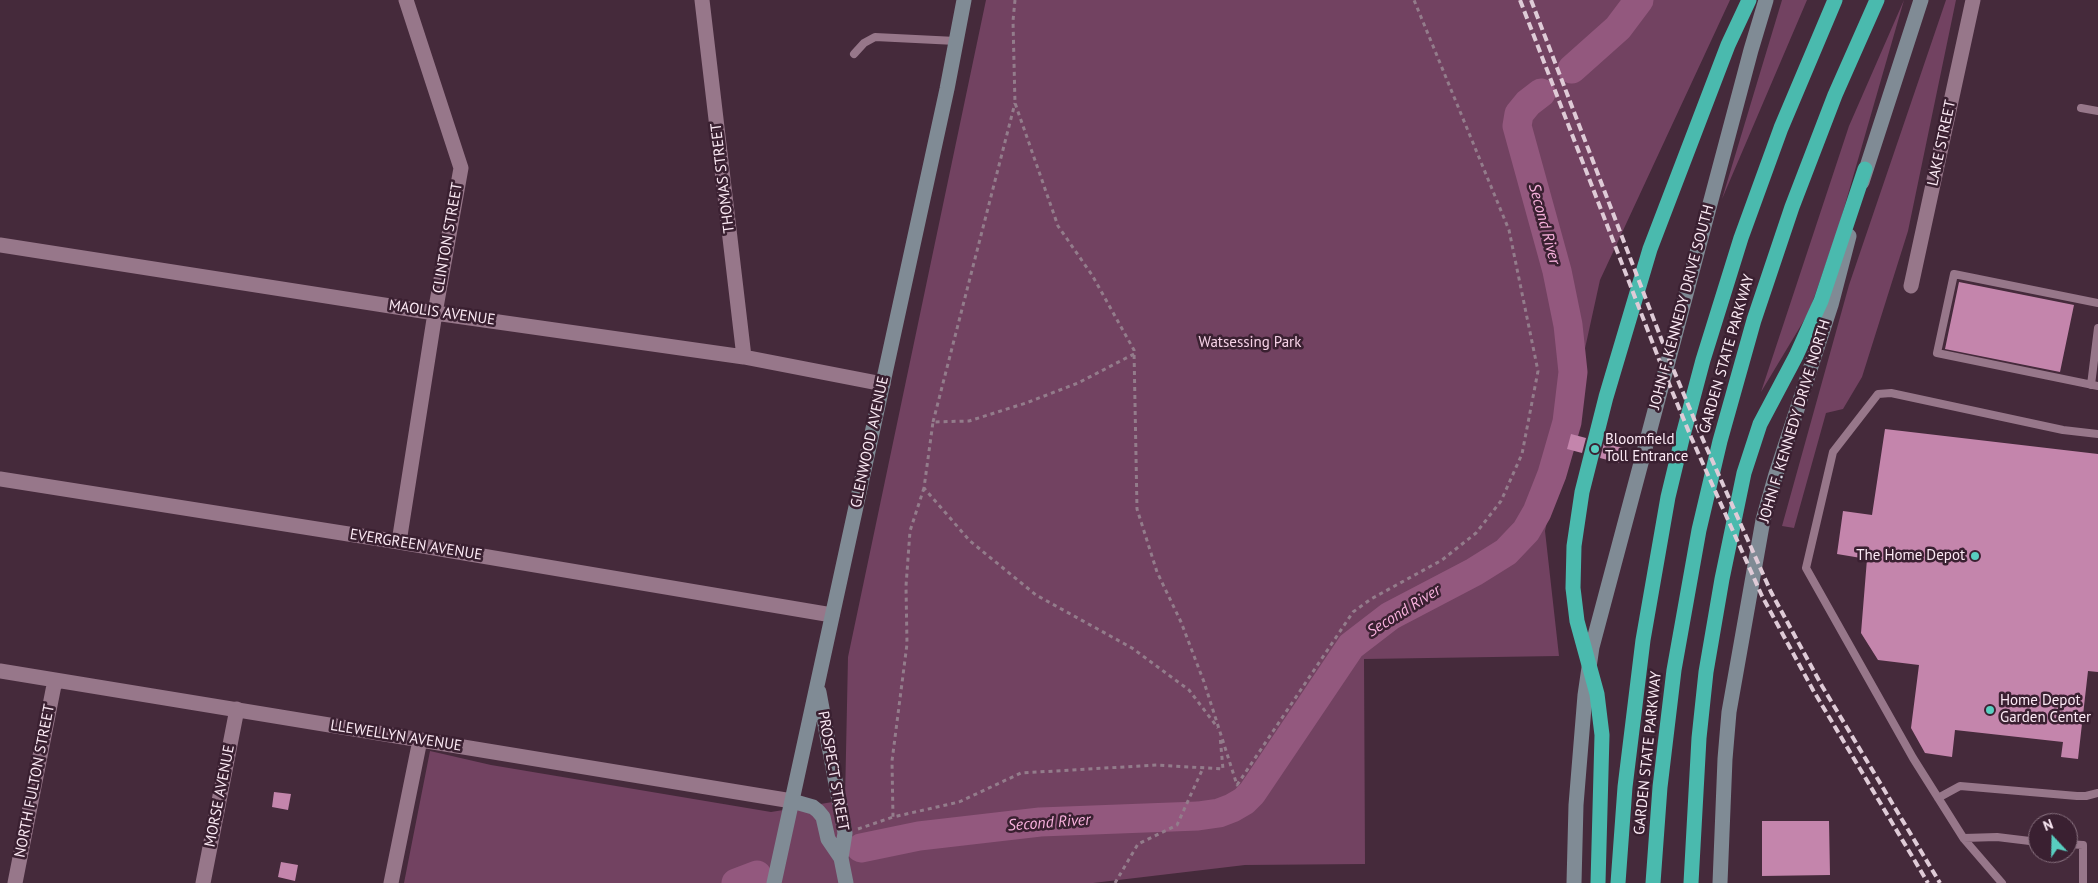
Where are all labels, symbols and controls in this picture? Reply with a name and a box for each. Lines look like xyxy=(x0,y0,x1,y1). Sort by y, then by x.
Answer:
street label: LAKE STREET xyxy=(1924,98,1960,188)
street label: THOMAS STREET xyxy=(707,122,739,234)
street label: CLINTON STREET xyxy=(429,181,467,295)
water label: Second River xyxy=(1524,181,1564,267)
street label: JOHN F. KENNEDY DRIVE SOUTH xyxy=(1646,203,1718,411)
street label: GARDEN STATE PARKWAY xyxy=(1696,272,1758,436)
street label: MAOLIS AVENUE xyxy=(388,297,496,329)
street label: JOHN F. KENNEDY DRIVE NORTH xyxy=(1756,317,1834,525)
park label: Watsessing Park xyxy=(1199,334,1301,352)
street label: GLENWOOD AVENUE xyxy=(847,375,893,509)
place label: Bloomfield Toll Entrance xyxy=(1605,431,1688,466)
marker: Bloomfield Toll Entrance xyxy=(1589,443,1601,455)
street label: EVERGREEN AVENUE xyxy=(349,526,483,564)
place label: The Home Depot xyxy=(1856,547,1965,565)
marker: The Home Depot xyxy=(1969,550,1981,562)
water label: Second River xyxy=(1364,581,1444,641)
street label: GARDEN STATE PARKWAY xyxy=(1630,670,1666,836)
place label: Home Depot Garden Center xyxy=(2000,692,2091,727)
street label: NORTH FULTON STREET xyxy=(11,703,59,859)
marker: Home Depot Garden Center xyxy=(1984,704,1996,716)
street label: PROSPECT STREET xyxy=(814,710,852,832)
street label: LLEWELLYN AVENUE xyxy=(329,717,463,755)
street label: MORSE AVENUE xyxy=(201,743,239,849)
water label: Second River xyxy=(1007,811,1091,835)
north arrow xyxy=(2028,813,2078,863)
text: N xyxy=(2040,815,2055,835)

